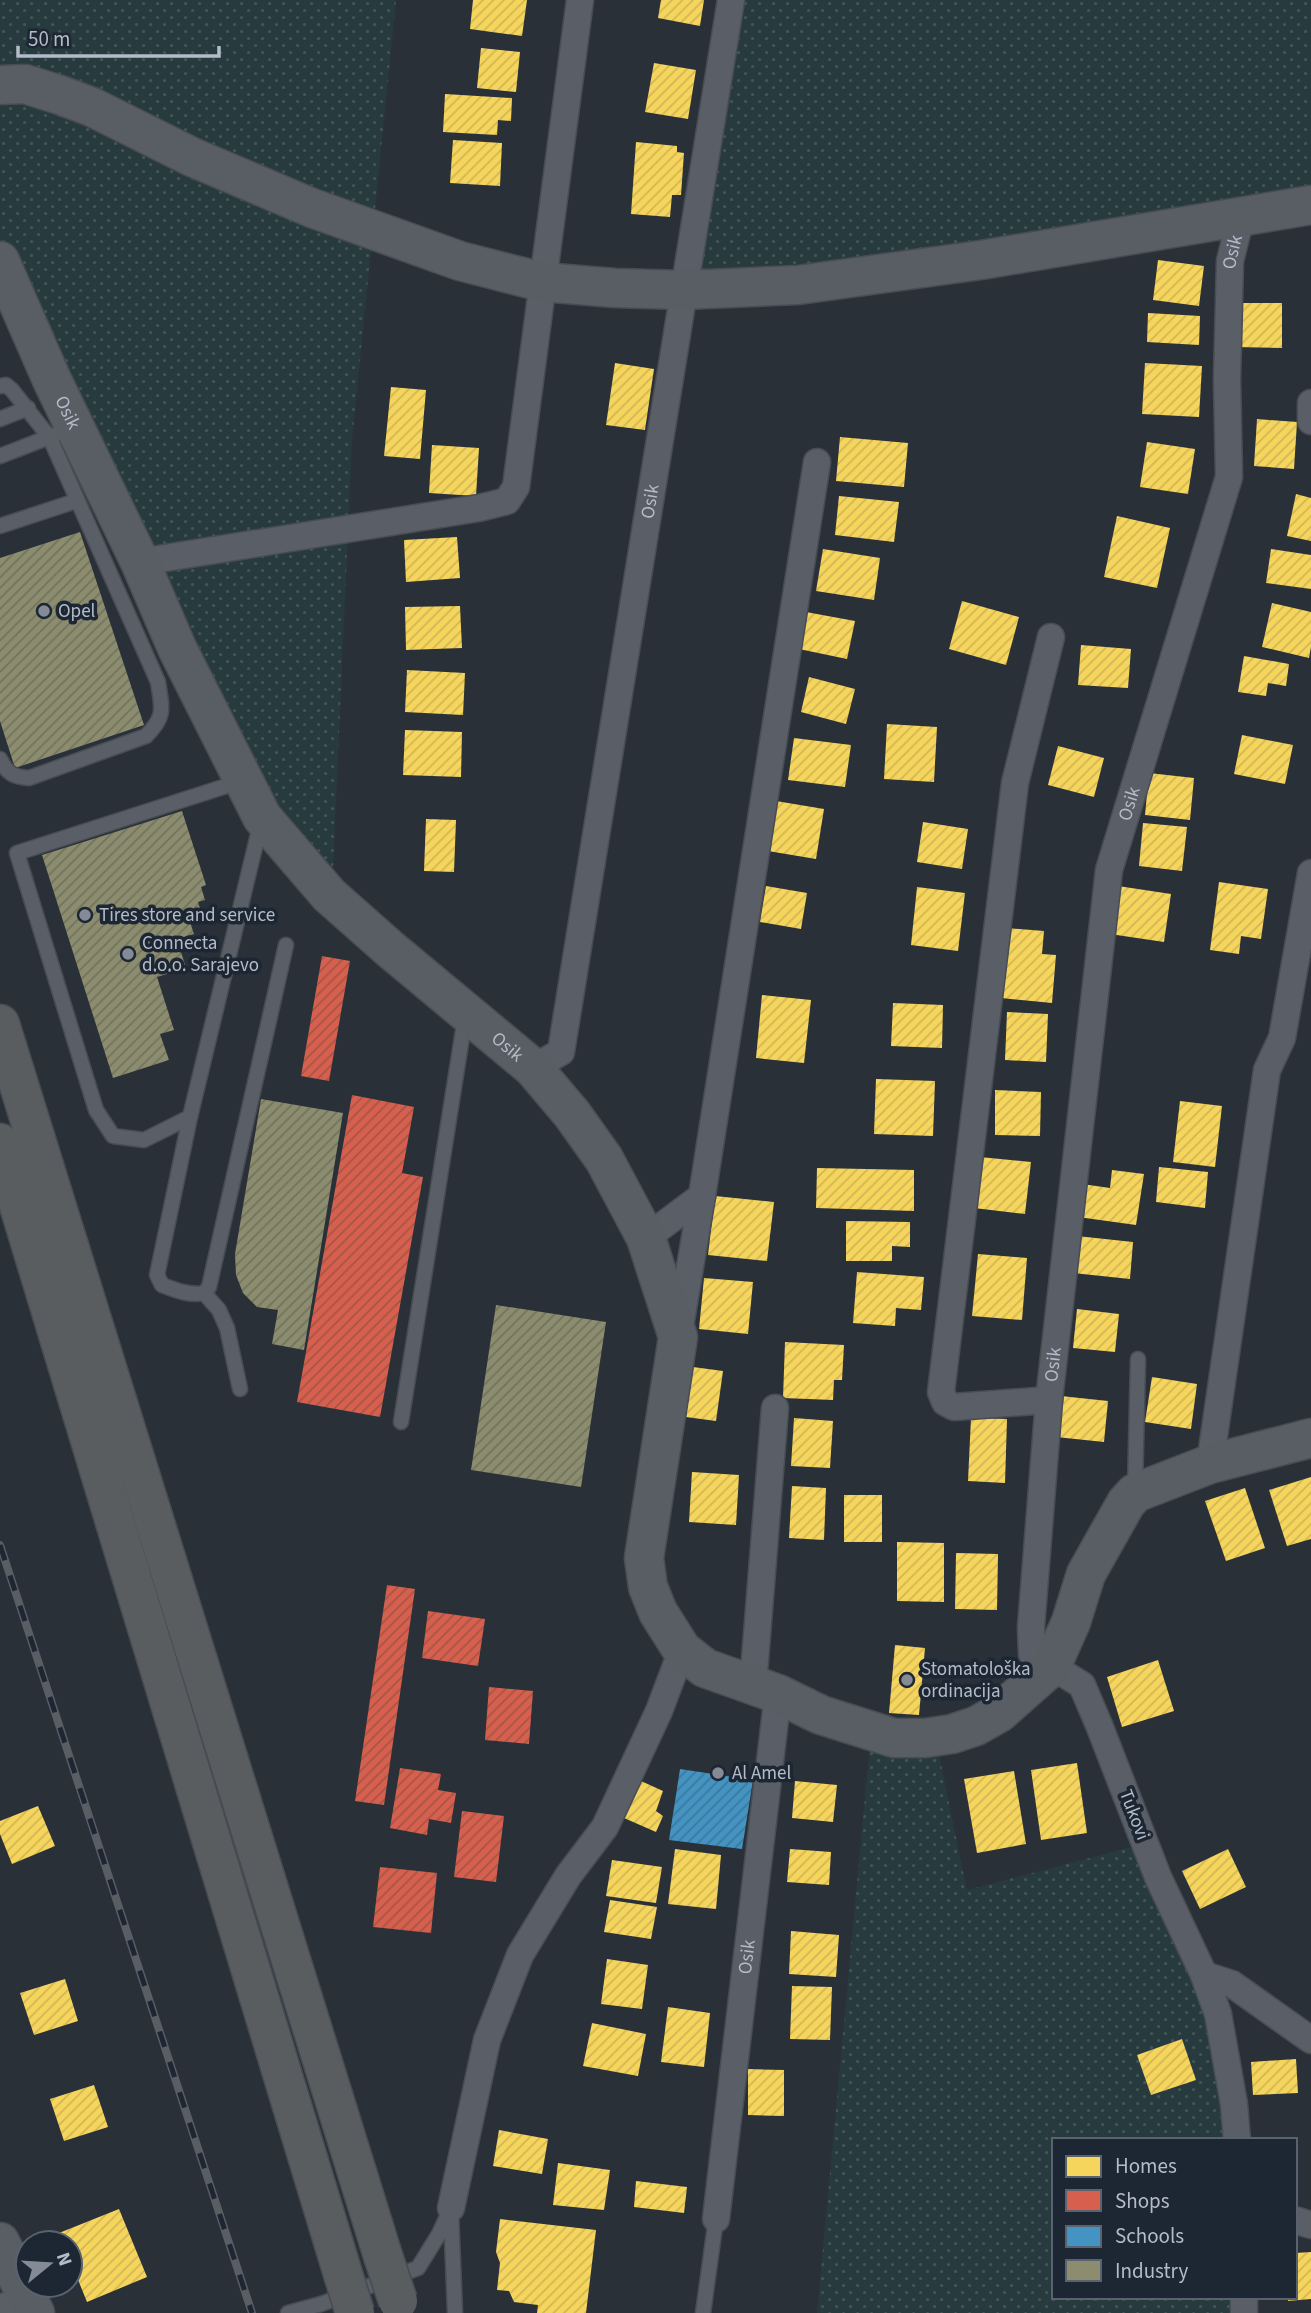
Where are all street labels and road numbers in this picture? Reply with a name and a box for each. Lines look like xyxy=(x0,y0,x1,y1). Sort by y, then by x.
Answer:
street label: Osik xyxy=(1216,231,1250,269)
street label: Osik xyxy=(48,391,88,435)
street label: Osik xyxy=(634,482,666,521)
street label: Osik xyxy=(1111,783,1147,824)
street label: Osik xyxy=(486,1025,530,1069)
street label: Osik xyxy=(1038,1345,1068,1383)
street label: Tukovi xyxy=(1112,1786,1156,1844)
street label: Osik xyxy=(732,1937,762,1976)

